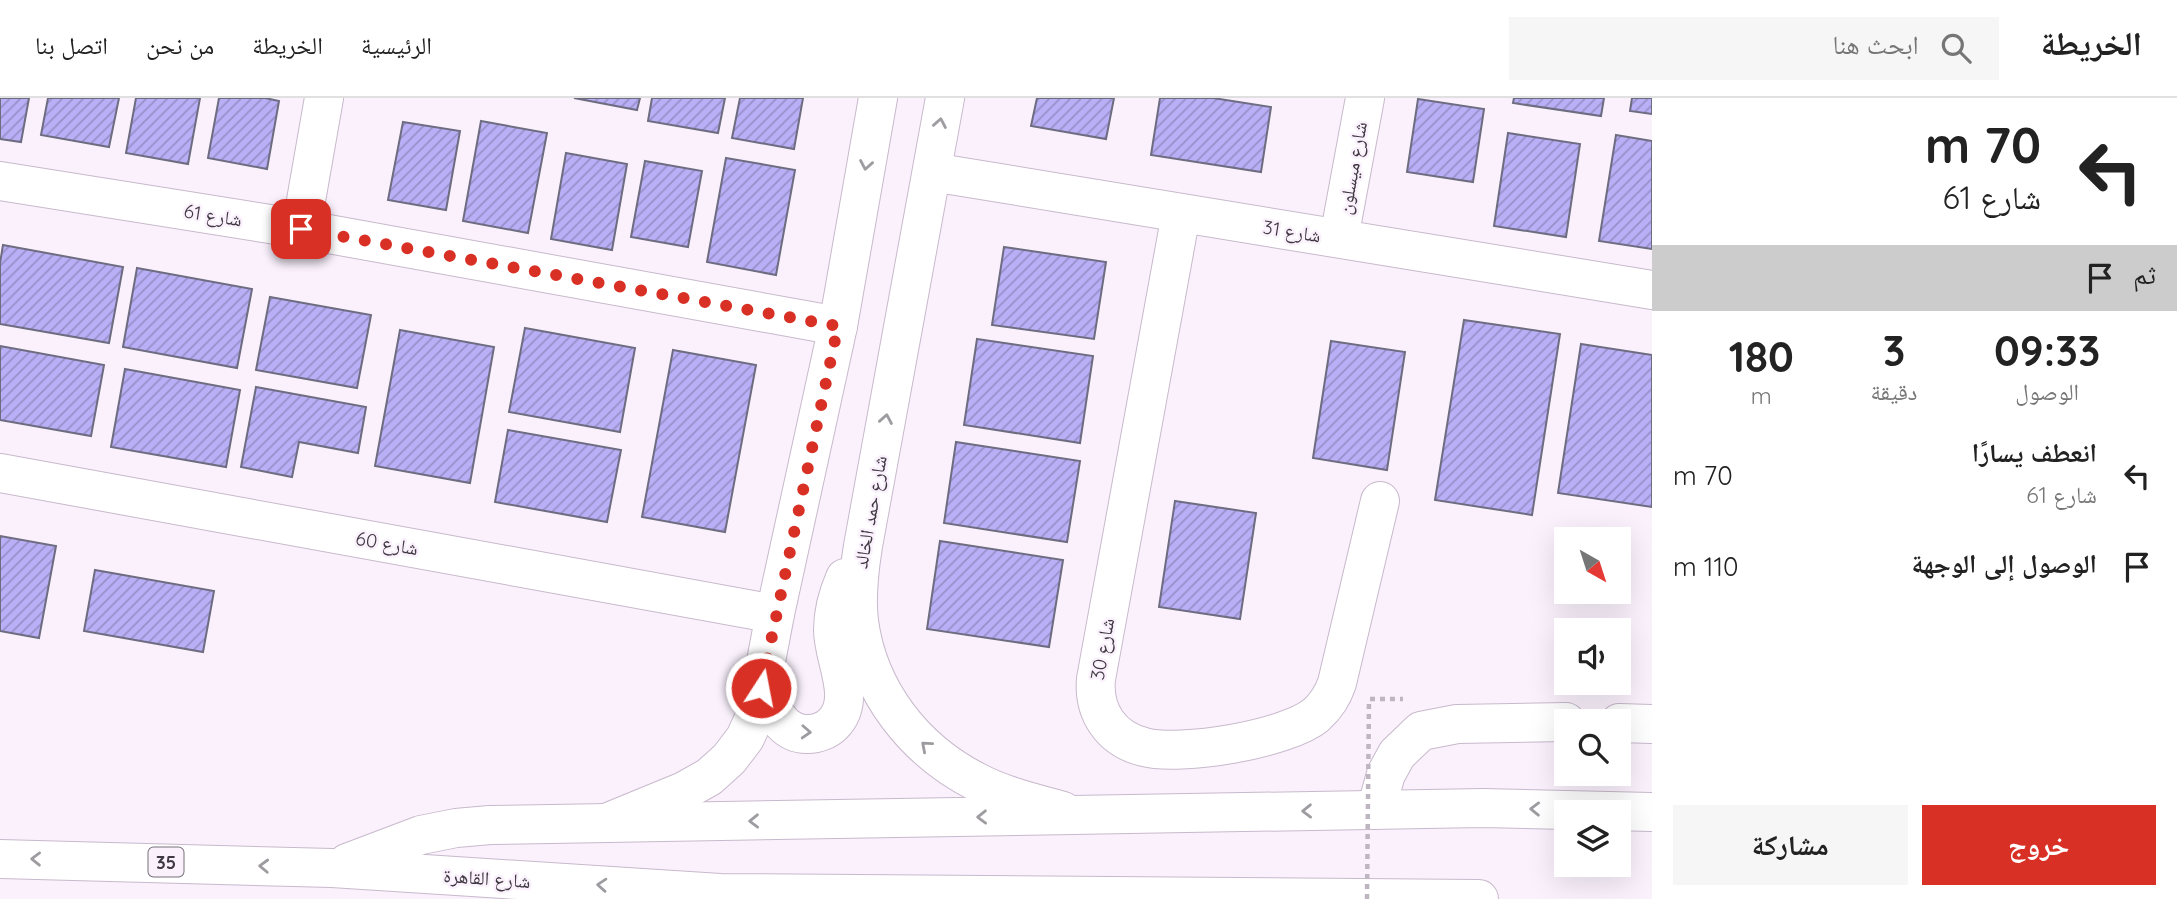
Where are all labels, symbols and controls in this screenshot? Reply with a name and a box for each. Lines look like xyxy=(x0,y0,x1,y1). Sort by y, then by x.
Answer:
search box xyxy=(1509,17,1999,80)
text: الخريطة xyxy=(2041,22,2142,63)
text: ابحث هنا xyxy=(1832,28,1919,61)
icon: search xyxy=(1937,29,1975,67)
text: اتصل بنا xyxy=(35,30,108,60)
text: من نحن xyxy=(146,30,214,60)
text: الخريطة xyxy=(252,30,323,60)
text: الرئيسية xyxy=(361,30,432,60)
text: 70 m xyxy=(1925,114,2041,175)
one-way arrow xyxy=(932,117,947,128)
street label: شارع ميسلون xyxy=(1332,120,1372,216)
icon: left xyxy=(2065,126,2156,217)
one-way arrow xyxy=(860,159,875,171)
text: شارع 61 xyxy=(1943,177,2041,217)
street label: شارع 61 xyxy=(182,199,244,231)
pin xyxy=(271,199,331,259)
icon: arrive xyxy=(282,210,320,248)
street label: شارع 31 xyxy=(1261,215,1323,247)
text: ثم xyxy=(2133,258,2156,291)
icon: arrive xyxy=(2081,259,2119,297)
text: 3 xyxy=(1883,324,1905,377)
text: 09:33 xyxy=(1994,324,2100,377)
text: 180 xyxy=(1729,330,1794,383)
text: دقيقة xyxy=(1871,377,1917,406)
text: الوصول xyxy=(2015,377,2079,406)
text: m xyxy=(1751,381,1772,410)
one-way arrow xyxy=(878,413,893,425)
text: انعطف يسارًا xyxy=(1972,436,2097,469)
street label: شارع حمد الخالد xyxy=(848,454,892,570)
icon: left xyxy=(2118,457,2156,495)
text: 70 m xyxy=(1673,459,1733,492)
text: شارع 61 xyxy=(2026,480,2097,509)
street label: شارع 60 xyxy=(354,526,420,560)
north arrow xyxy=(1554,527,1631,604)
map controls xyxy=(1554,527,1631,877)
text: الوصول إلى الوجهة xyxy=(1911,547,2097,580)
icon: arrive xyxy=(2118,548,2156,586)
text: 110 m xyxy=(1673,550,1739,583)
street label: شارع 30 xyxy=(1085,616,1119,682)
button: sound xyxy=(1554,618,1631,695)
position arrow xyxy=(724,651,798,725)
button: search xyxy=(1554,709,1631,786)
one-way arrow xyxy=(801,724,812,739)
one-way arrow xyxy=(921,742,934,754)
button: layers xyxy=(1554,800,1631,877)
one-way arrow xyxy=(1529,801,1540,817)
one-way arrow xyxy=(1302,803,1312,819)
button: مشاركة xyxy=(1673,805,1908,885)
button: خروج xyxy=(1922,805,2156,885)
one-way arrow xyxy=(976,809,987,825)
one-way arrow xyxy=(749,813,759,829)
road number: 35 xyxy=(148,848,184,876)
one-way arrow xyxy=(31,851,41,867)
one-way arrow xyxy=(258,858,269,873)
street label: شارع القاهرة xyxy=(443,863,531,893)
one-way arrow xyxy=(597,878,608,893)

